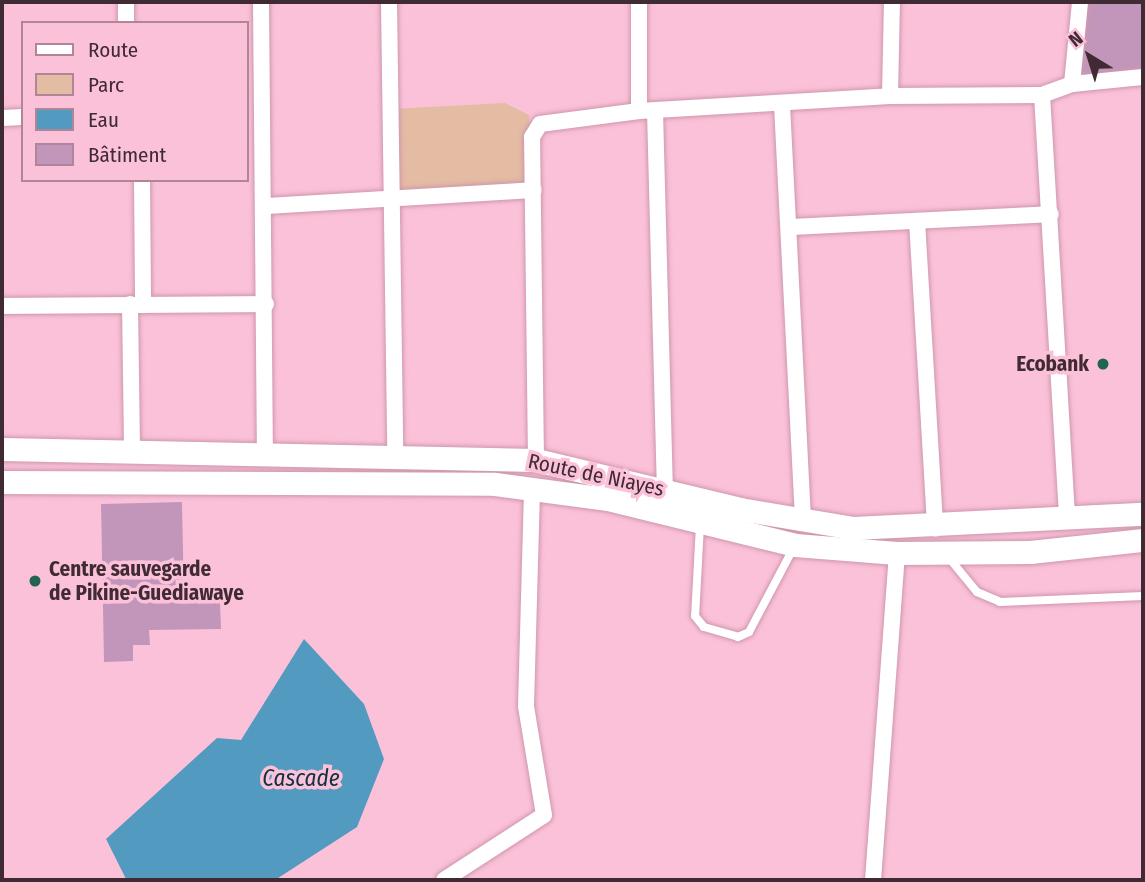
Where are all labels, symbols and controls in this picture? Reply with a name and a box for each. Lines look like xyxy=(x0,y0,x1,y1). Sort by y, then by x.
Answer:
legend xyxy=(21,21,248,182)
north arrow xyxy=(1054,21,1124,91)
text: N xyxy=(1064,26,1087,52)
text: Route xyxy=(88,37,138,63)
text: Parc xyxy=(88,72,124,98)
text: Eau xyxy=(88,107,119,133)
text: Bâtiment xyxy=(88,142,166,168)
place label: Ecobank xyxy=(1016,351,1089,377)
marker: Ecobank xyxy=(1095,356,1111,372)
street label: Route de Niayes xyxy=(526,448,666,502)
place label: Centre sauvegarde de Pikine-Guediawaye xyxy=(49,556,244,606)
marker: Centre sauvegarde de Pikine-Guediawaye xyxy=(27,573,43,589)
water label: Cascade xyxy=(262,764,340,792)

